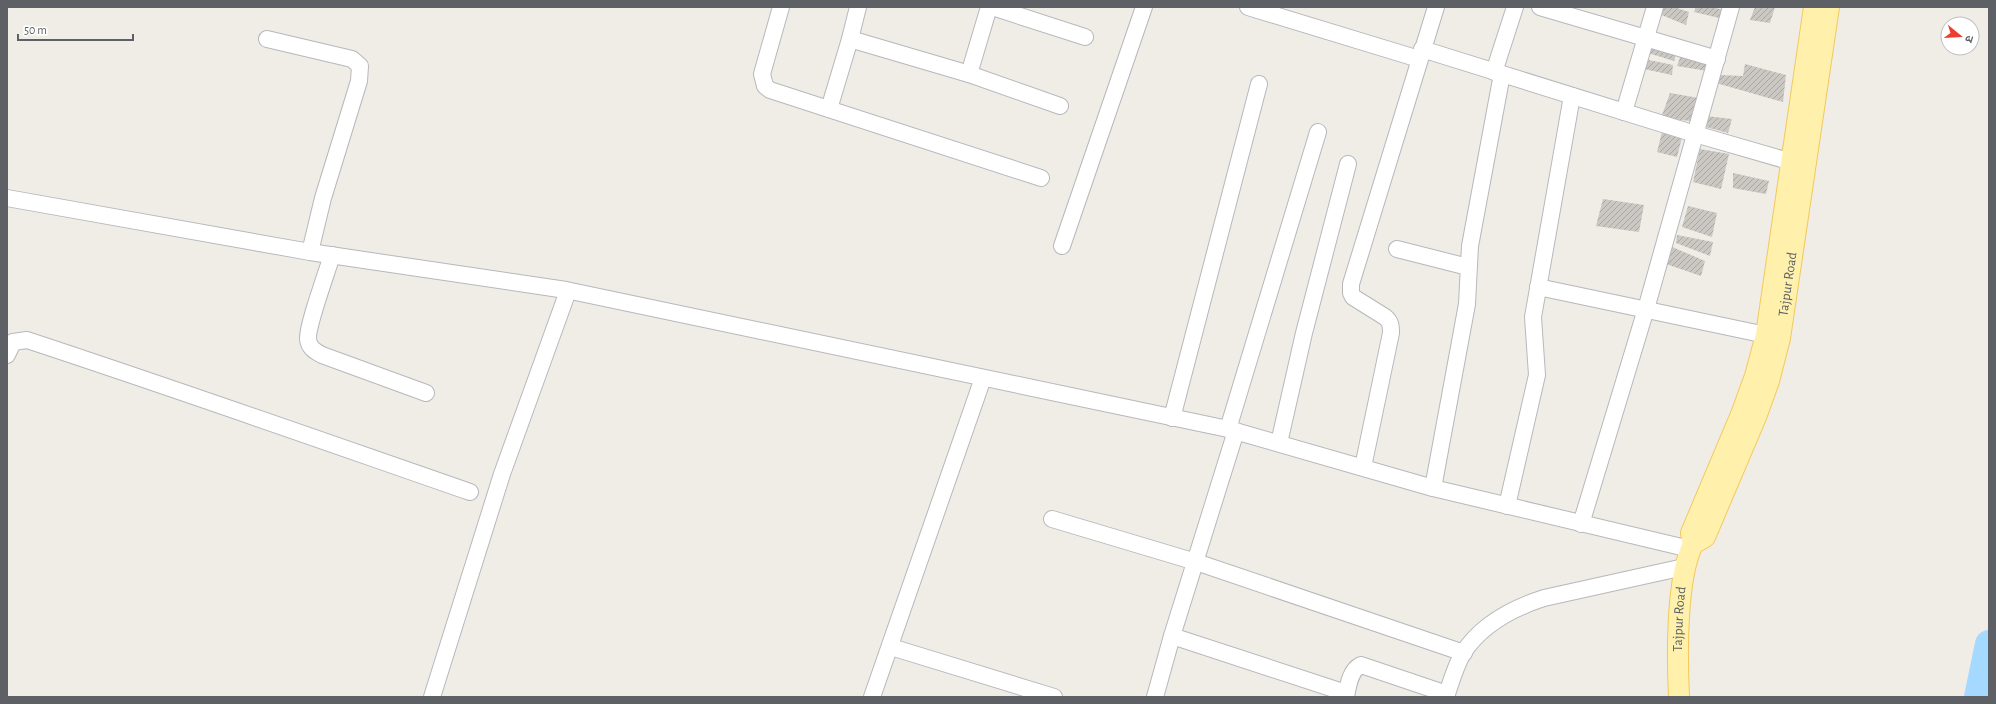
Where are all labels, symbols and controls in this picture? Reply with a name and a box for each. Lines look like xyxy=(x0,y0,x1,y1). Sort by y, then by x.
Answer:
scale bar xyxy=(18,16,133,42)
north arrow xyxy=(1940,16,1980,56)
text: 50 m xyxy=(24,24,47,36)
text: उ xyxy=(1963,34,1975,44)
street label: Tajpur Road xyxy=(1776,251,1800,317)
street label: Tajpur Road xyxy=(1671,586,1689,652)

